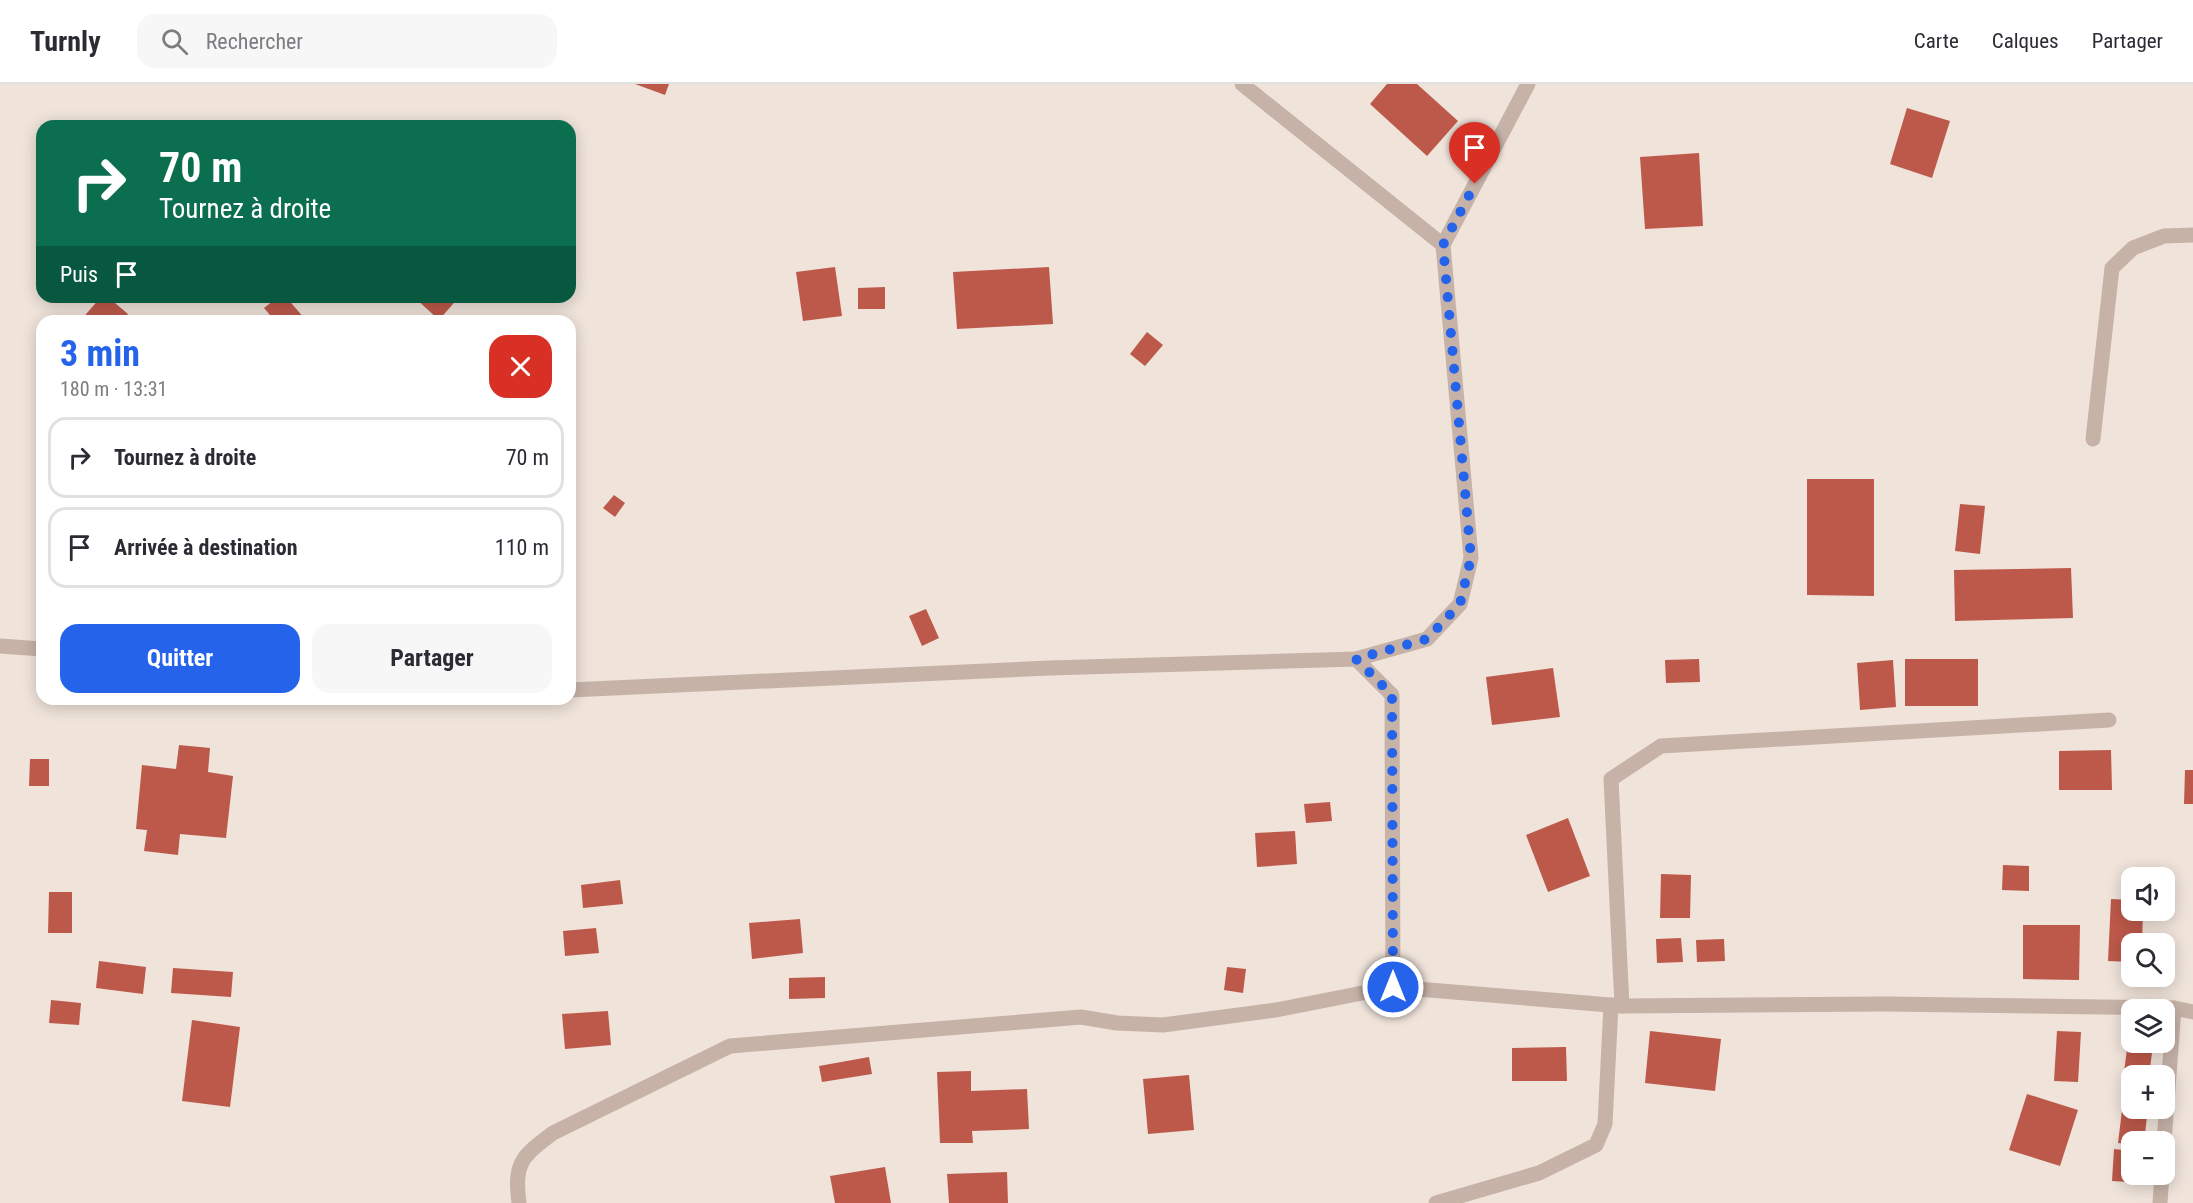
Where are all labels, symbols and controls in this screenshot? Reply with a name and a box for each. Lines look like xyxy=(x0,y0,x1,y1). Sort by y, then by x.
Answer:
search box xyxy=(137,14,557,68)
text: Turnly xyxy=(30,25,101,58)
icon: search xyxy=(158,25,191,58)
text: Rechercher xyxy=(206,29,303,54)
text: Carte xyxy=(1914,29,1959,53)
text: Calques xyxy=(1992,29,2059,53)
text: Partager xyxy=(2092,29,2163,53)
pin xyxy=(1449,122,1500,184)
icon: arrive xyxy=(1458,131,1491,164)
text: 70 m xyxy=(159,143,242,192)
icon: right xyxy=(60,144,138,222)
text: Tournez à droite xyxy=(159,193,331,225)
icon: arrive xyxy=(110,258,143,291)
text: Puis xyxy=(60,262,98,287)
text: 3 min xyxy=(60,333,140,375)
button: close xyxy=(489,335,552,398)
text: 180 m · 13:31 xyxy=(60,377,167,401)
icon: right xyxy=(63,441,96,474)
text: Tournez à droite xyxy=(114,445,256,470)
text: 70 m xyxy=(506,445,549,470)
icon: arrive xyxy=(63,531,96,564)
text: Arrivée à destination xyxy=(114,535,298,560)
text: 110 m xyxy=(495,535,549,560)
button: Quitter xyxy=(60,624,300,693)
button: Partager xyxy=(312,624,552,693)
map controls xyxy=(2121,867,2175,1185)
button: sound xyxy=(2121,867,2175,921)
button: search xyxy=(2121,933,2175,987)
position arrow xyxy=(1361,955,1425,1019)
button: layers xyxy=(2121,999,2175,1053)
button: + xyxy=(2121,1065,2175,1119)
button: − xyxy=(2121,1131,2175,1185)

